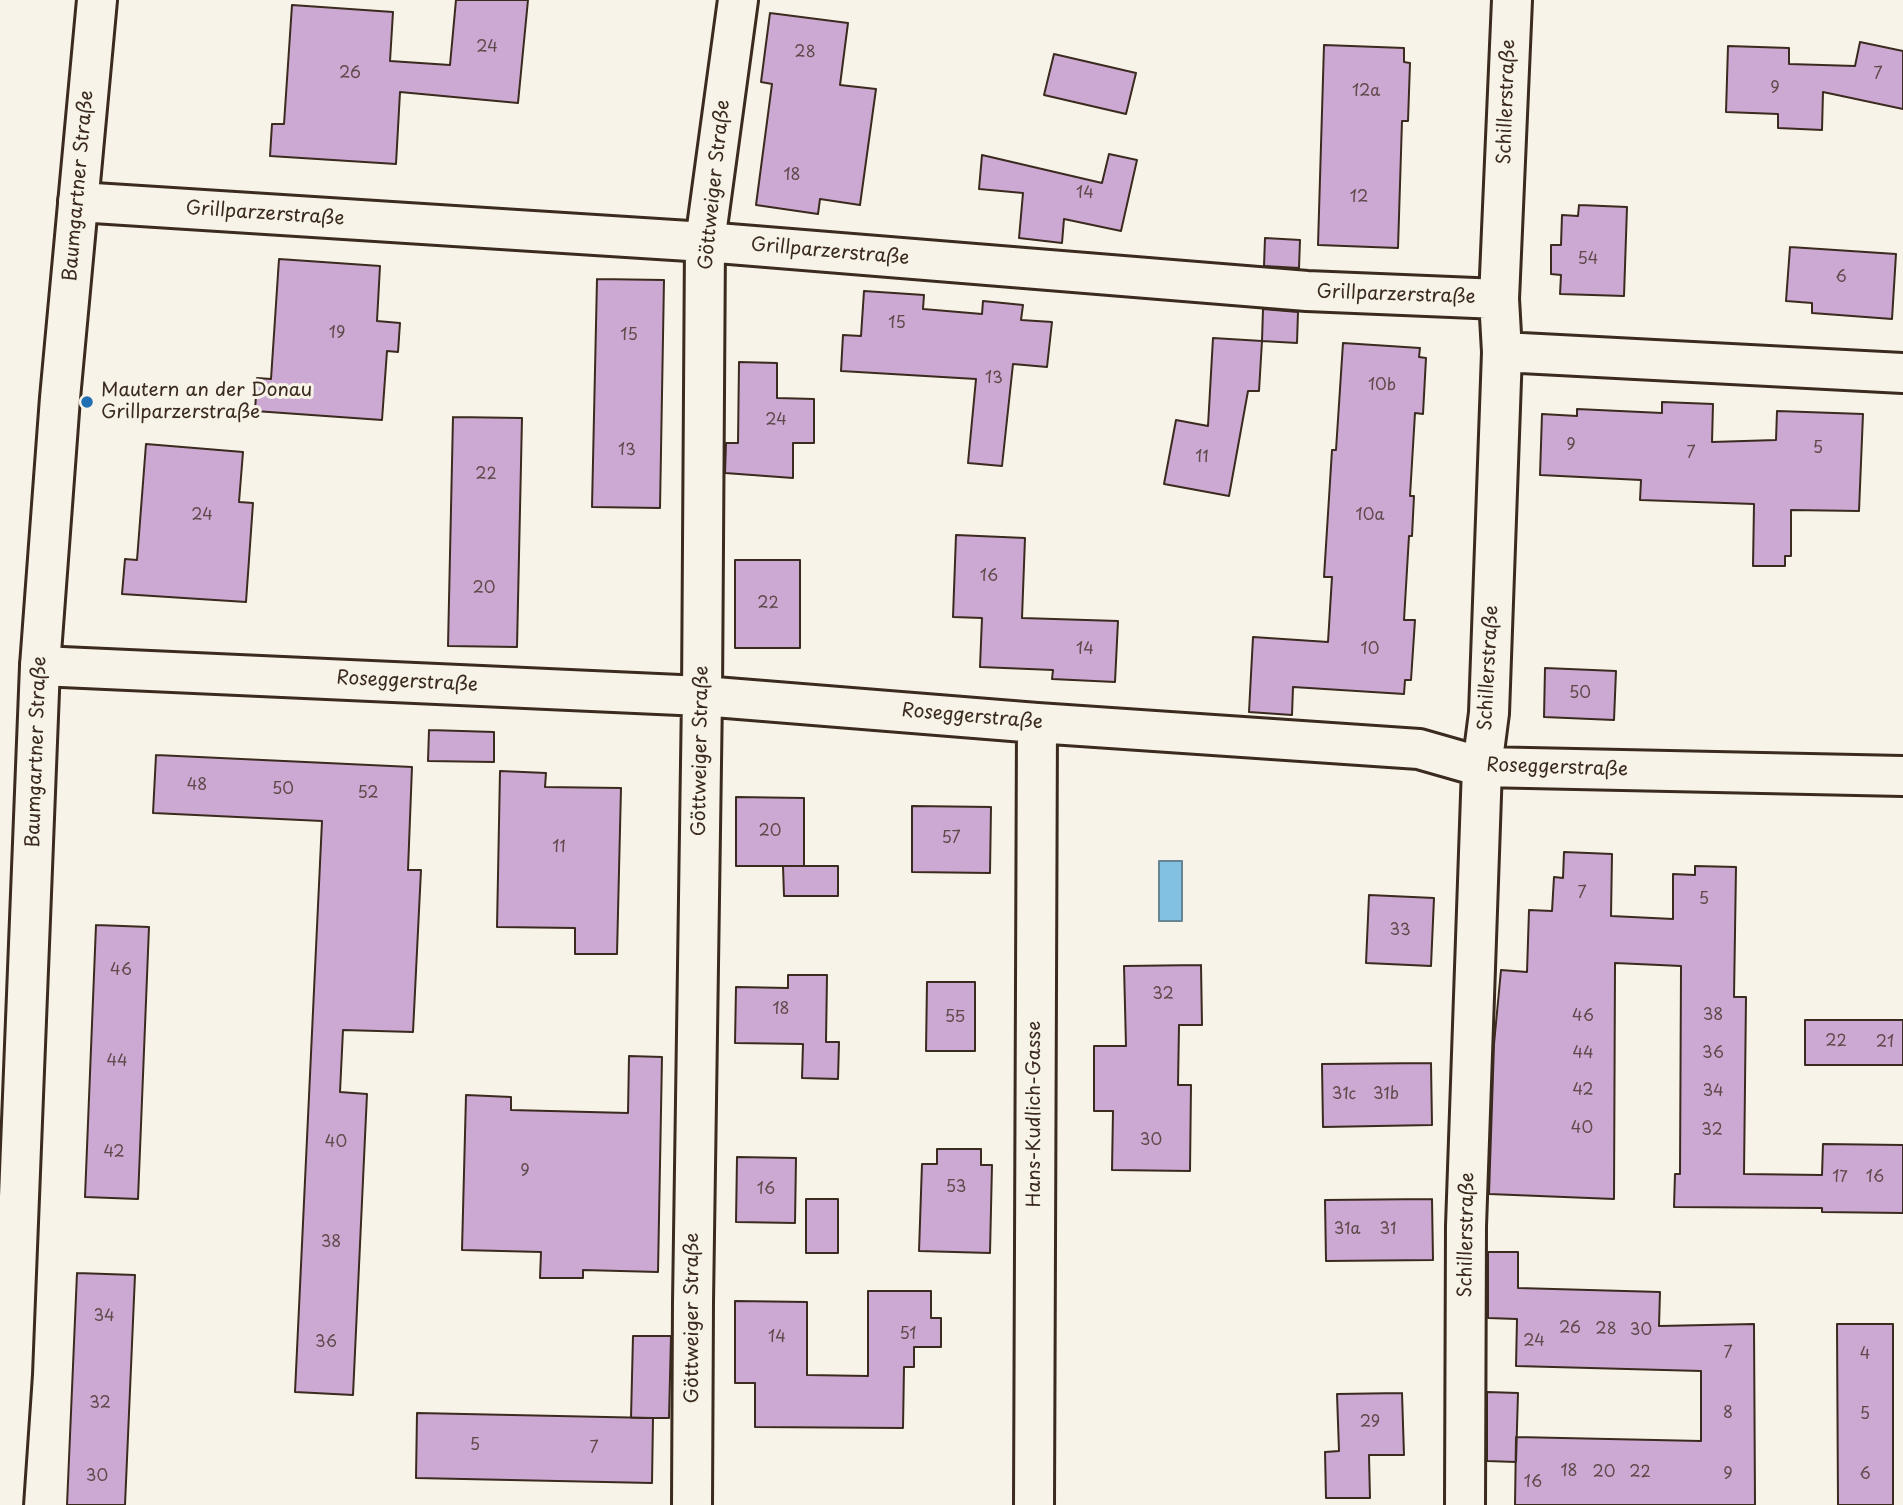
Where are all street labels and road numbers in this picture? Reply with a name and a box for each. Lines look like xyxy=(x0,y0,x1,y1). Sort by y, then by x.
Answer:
street label: Schillerstraße xyxy=(1493,39,1521,165)
street label: Baumgartner Straße xyxy=(59,90,99,282)
street label: Göttweiger Straße xyxy=(695,99,735,271)
street label: Grillparzerstraße xyxy=(185,197,345,231)
street label: Grillparzerstraße xyxy=(750,234,910,270)
street label: Grillparzerstraße xyxy=(1316,281,1476,309)
street label: Schillerstraße xyxy=(1474,605,1504,731)
street label: Baumgartner Straße xyxy=(22,656,52,848)
street label: Göttweiger Straße xyxy=(688,665,714,837)
street label: Roseggerstraße xyxy=(336,667,478,697)
street label: Roseggerstraße xyxy=(900,699,1044,735)
street label: Roseggerstraße xyxy=(1486,754,1628,782)
street label: Hans-Kudlich-Gasse xyxy=(1024,1021,1046,1207)
street label: Schillerstraße xyxy=(1455,1172,1479,1298)
street label: Göttweiger Straße xyxy=(682,1233,704,1403)

